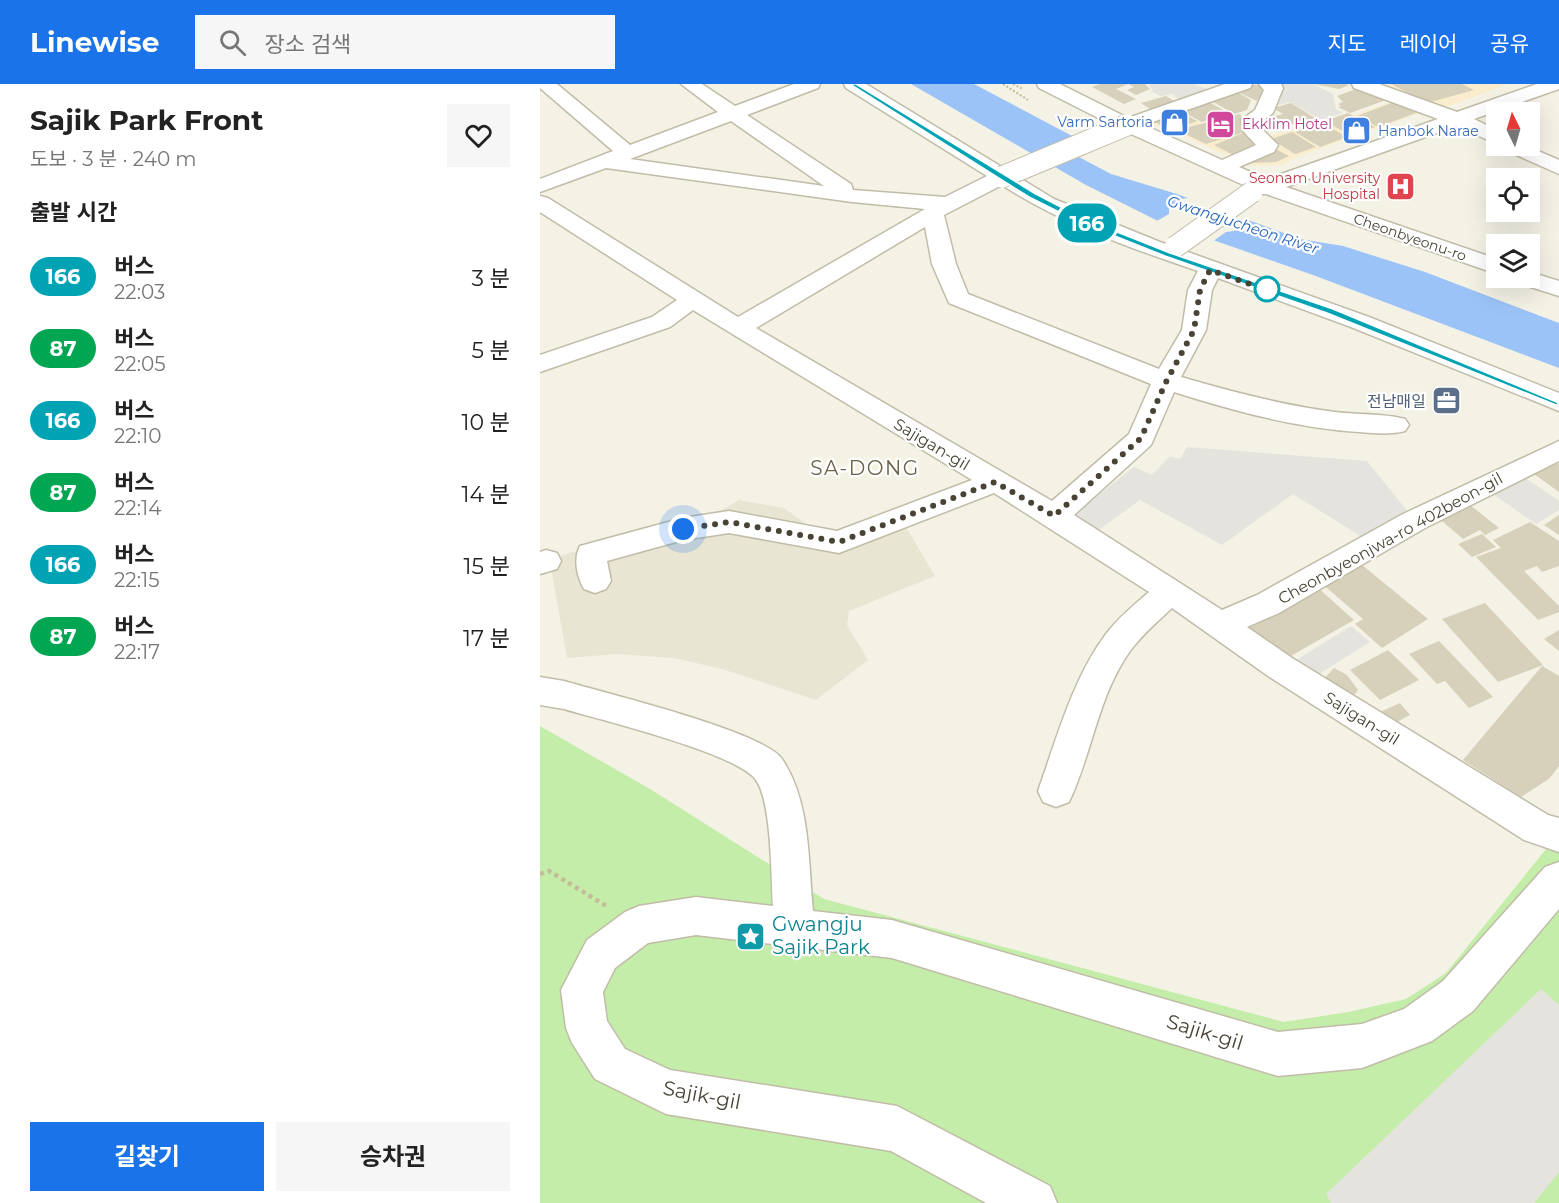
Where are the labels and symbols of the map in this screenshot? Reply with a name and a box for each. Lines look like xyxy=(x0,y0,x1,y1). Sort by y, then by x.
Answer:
north arrow xyxy=(1486,102,1540,156)
shop icon: Varm Sartoria xyxy=(1158,106,1190,138)
hotel icon: Ekklim Hotel xyxy=(1205,108,1237,140)
place label: Varm Sartoria xyxy=(1057,113,1153,131)
place label: Ekklim Hotel xyxy=(1242,115,1332,133)
shop icon: Hanbok Narae xyxy=(1341,115,1373,147)
place label: Hanbok Narae xyxy=(1378,122,1479,140)
place label: Seonam University Hospital xyxy=(1249,169,1380,203)
hospital icon: Seonam University Hospital xyxy=(1385,170,1417,202)
water label: Gwangjucheon River xyxy=(1165,191,1322,258)
line badge: 166 xyxy=(1052,204,1122,242)
street label: Cheonbyeonu-ro xyxy=(1351,209,1469,265)
unlabelled marker xyxy=(1254,276,1280,302)
office icon: 전남매일 xyxy=(1431,385,1463,417)
place label: 전남매일 xyxy=(1367,392,1426,411)
street label: Sajigan-gil xyxy=(890,414,973,474)
district label: SA-DONG xyxy=(810,456,920,480)
street label: Cheonbyeonjwa-ro 402beon-gil xyxy=(1275,469,1506,608)
your location xyxy=(668,514,698,544)
street label: Sajigan-gil xyxy=(1321,688,1403,749)
place label: Gwangju Sajik Park xyxy=(772,912,870,959)
place icon: Gwangju Sajik Park xyxy=(735,920,767,952)
street label: Sajik-gil xyxy=(1164,1009,1246,1055)
street label: Sajik-gil xyxy=(661,1076,743,1114)

